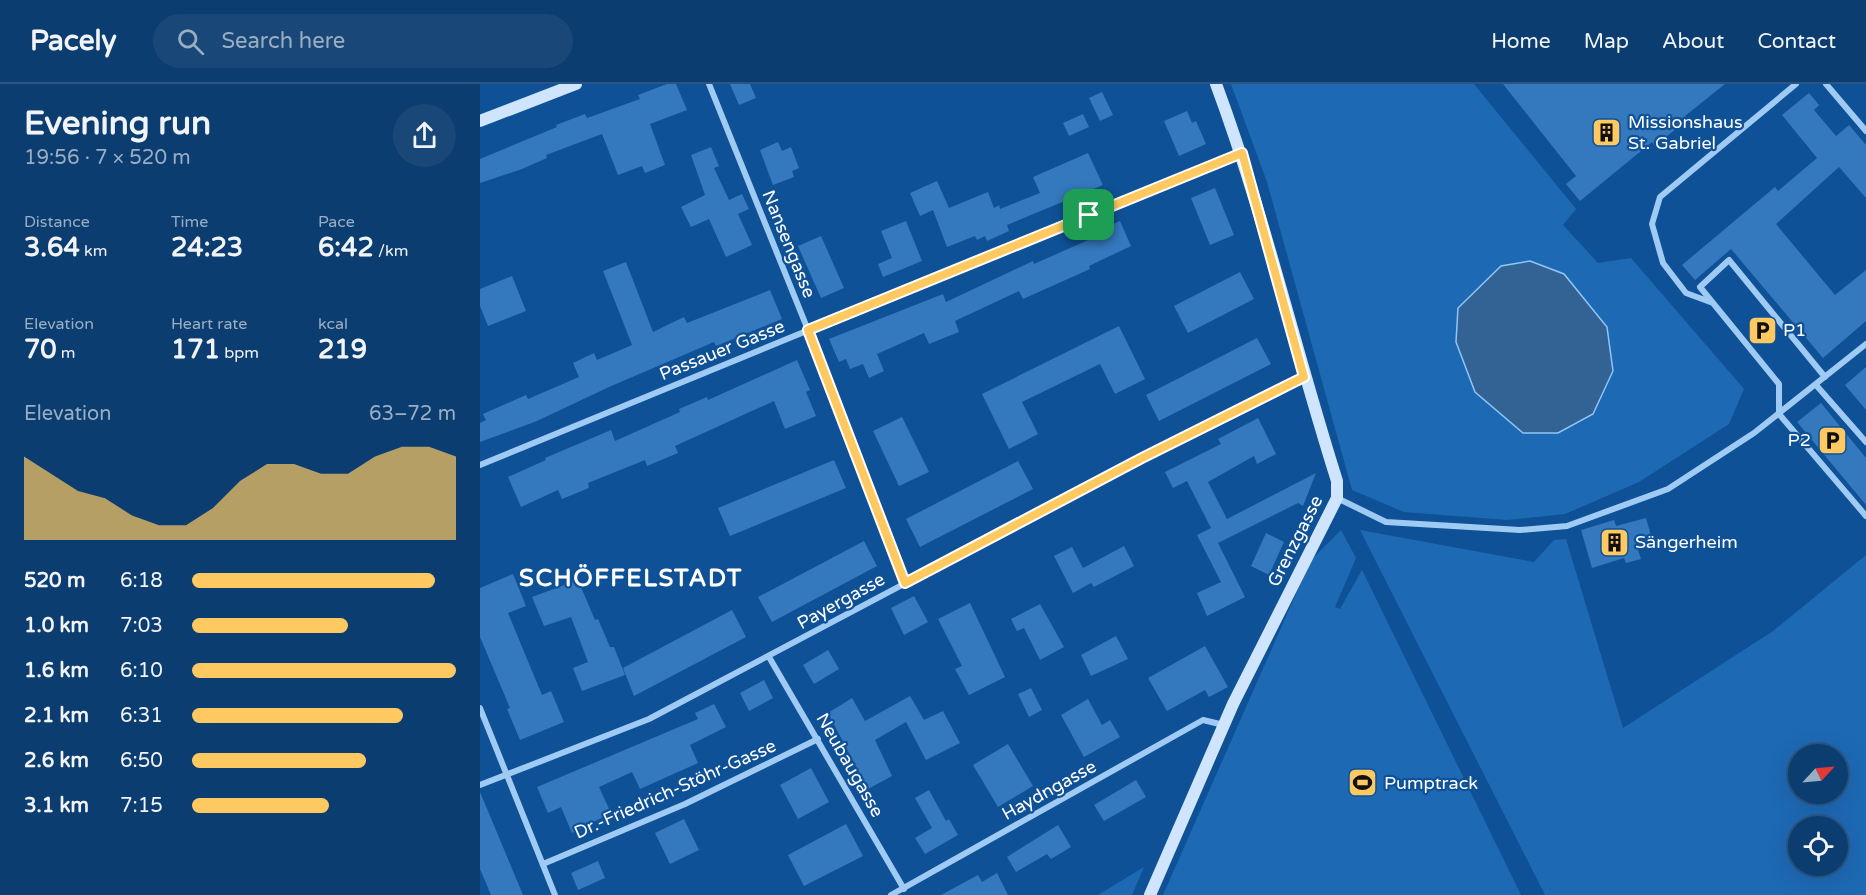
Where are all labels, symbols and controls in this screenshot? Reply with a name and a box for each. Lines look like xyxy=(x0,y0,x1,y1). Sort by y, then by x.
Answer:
search box xyxy=(153,14,573,68)
text: Pacely xyxy=(30,24,117,58)
icon: search xyxy=(174,25,207,58)
text: Search here xyxy=(222,28,345,54)
text: Home xyxy=(1491,29,1551,54)
text: Map xyxy=(1584,29,1629,54)
text: About xyxy=(1662,29,1724,54)
text: Contact xyxy=(1757,29,1836,54)
text: Evening run xyxy=(24,104,211,143)
button: share xyxy=(393,104,456,167)
place label: Missionshaus St. Gabriel xyxy=(1628,111,1743,154)
building icon: Missionshaus St. Gabriel xyxy=(1591,116,1623,148)
text: 19:56 · 7 × 520 m xyxy=(24,146,191,170)
street label: Nansengasse xyxy=(757,187,821,301)
pin xyxy=(1063,189,1114,240)
icon: arrive xyxy=(1072,198,1105,231)
text: Distance xyxy=(24,212,90,232)
text: Time xyxy=(171,212,208,232)
text: Pace xyxy=(318,212,355,232)
text: 3.64 xyxy=(24,232,80,263)
text: 24:23 xyxy=(171,232,243,263)
text: 6:42 xyxy=(318,232,374,263)
text: km xyxy=(80,241,107,261)
text: /km xyxy=(374,241,408,261)
text: Elevation xyxy=(24,314,94,334)
text: Heart rate xyxy=(171,314,247,334)
text: kcal xyxy=(318,314,348,334)
parking icon: P1 xyxy=(1746,314,1778,346)
street label: Passauer Gasse xyxy=(656,315,788,385)
place label: P1 xyxy=(1783,319,1806,341)
text: 70 xyxy=(24,334,57,365)
text: 171 xyxy=(171,334,220,365)
text: 219 xyxy=(318,334,367,365)
text: m xyxy=(57,343,76,363)
text: bpm xyxy=(220,343,259,363)
text: Elevation xyxy=(24,402,111,426)
text: 63–72 m xyxy=(369,402,456,426)
parking icon: P2 xyxy=(1816,424,1848,456)
place label: P2 xyxy=(1788,429,1811,451)
street label: Grenzgasse xyxy=(1263,492,1327,590)
building icon: Sängerheim xyxy=(1598,526,1630,558)
place label: Sängerheim xyxy=(1635,531,1738,553)
district label: SCHÖFFELSTADT xyxy=(519,564,743,593)
street label: Payergasse xyxy=(793,568,889,634)
text: 520 m xyxy=(24,569,85,593)
text: 6:18 xyxy=(120,569,163,593)
text: 1.0 km xyxy=(24,614,89,638)
text: 7:03 xyxy=(120,614,163,638)
text: 1.6 km xyxy=(24,659,89,683)
text: 6:10 xyxy=(120,659,163,683)
text: 2.1 km xyxy=(24,704,89,728)
text: 6:31 xyxy=(120,704,163,728)
street label: Neubaugasse xyxy=(811,709,889,821)
street label: Dr.-Friedrich-Stöhr-Gasse xyxy=(571,734,779,844)
north arrow xyxy=(1788,744,1848,804)
map controls xyxy=(1788,744,1848,876)
text: 2.6 km xyxy=(24,749,89,773)
text: 6:50 xyxy=(120,749,163,773)
street label: Haydngasse xyxy=(998,755,1100,825)
sports icon: Pumptrack xyxy=(1347,767,1379,799)
place label: Pumptrack xyxy=(1384,772,1478,794)
text: 3.1 km xyxy=(24,794,89,818)
text: 7:15 xyxy=(120,794,163,818)
button: locate xyxy=(1788,816,1848,876)

